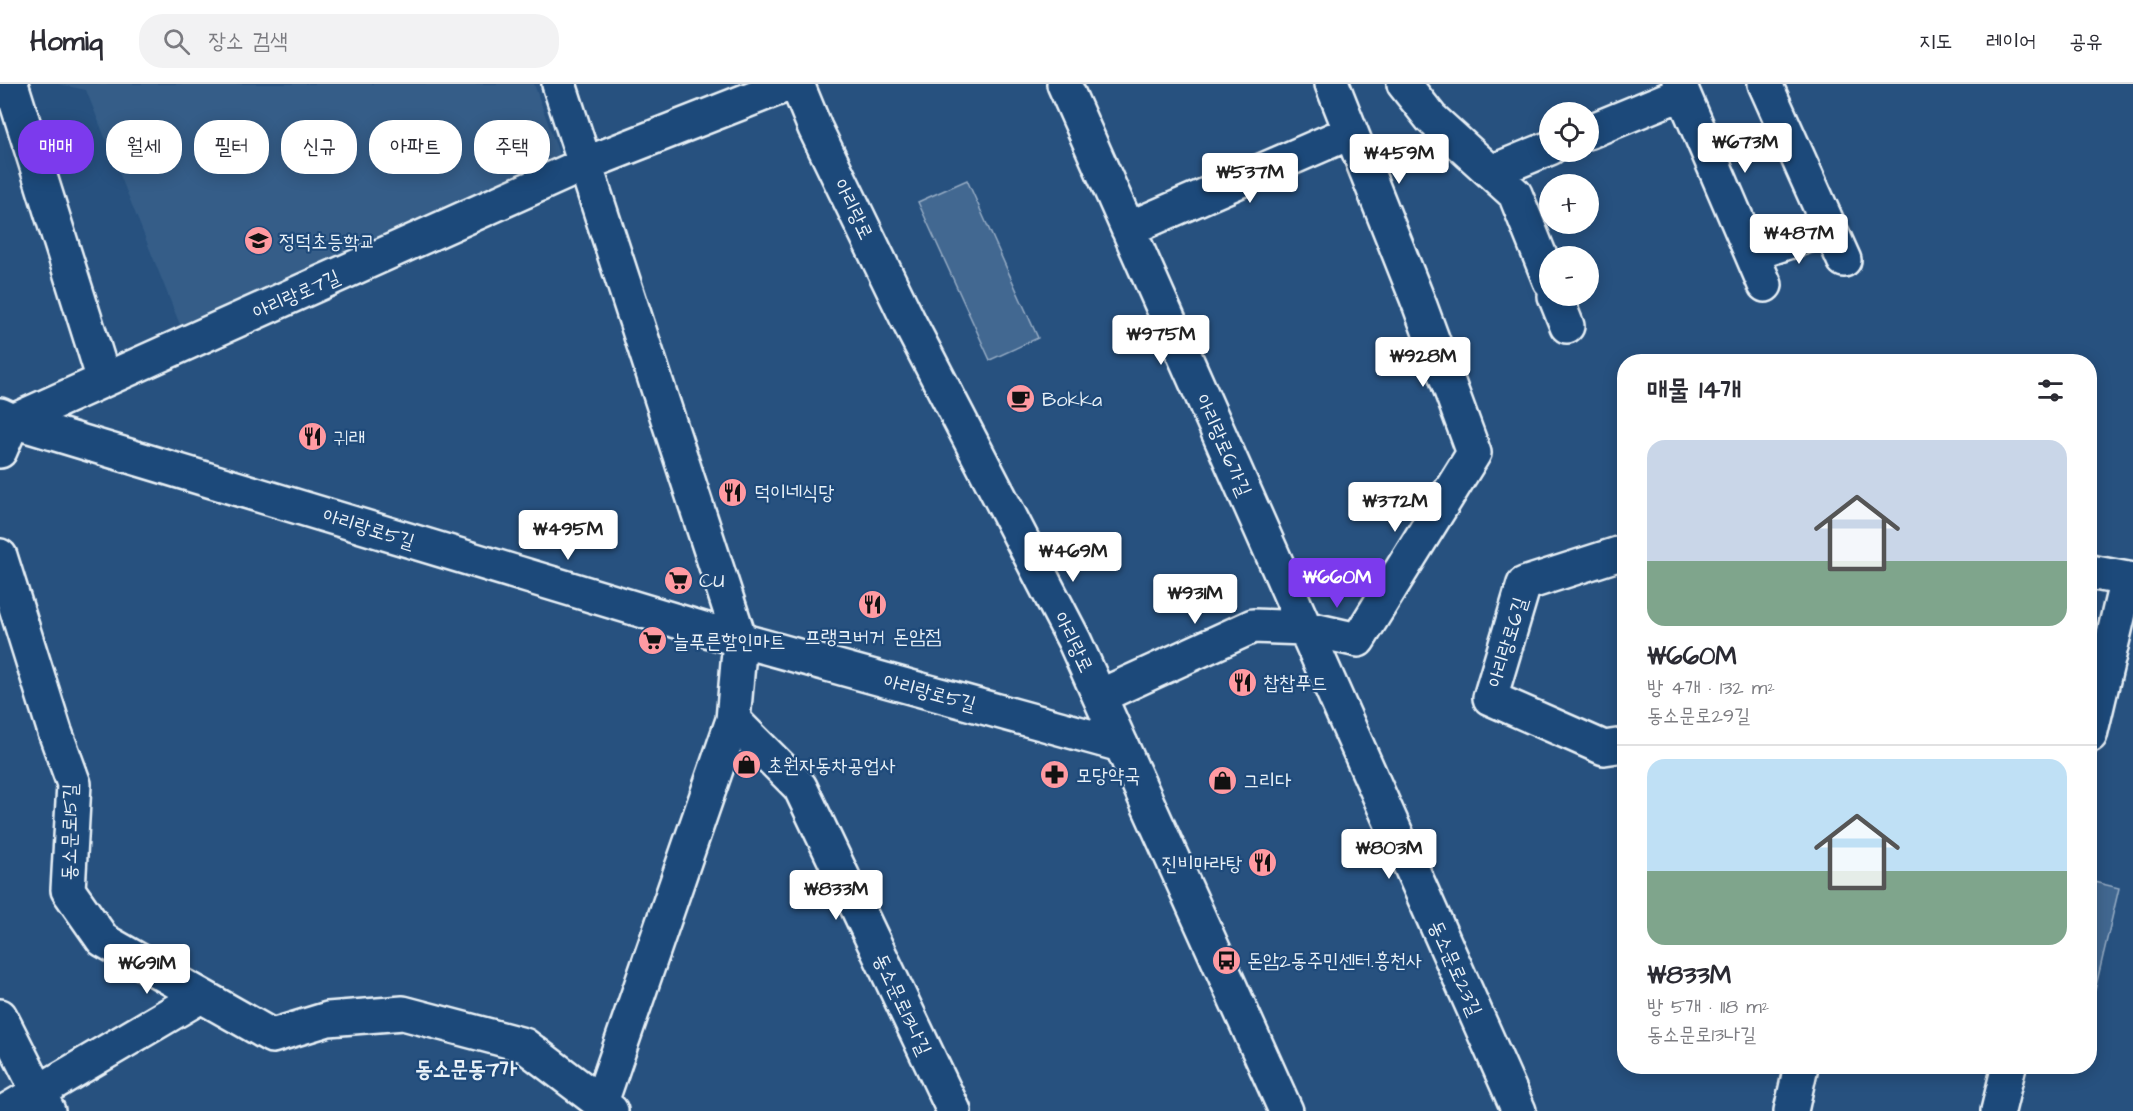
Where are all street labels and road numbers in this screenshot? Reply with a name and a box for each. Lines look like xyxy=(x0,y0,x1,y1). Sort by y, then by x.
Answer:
street label: 아리랑로 xyxy=(826,174,880,245)
street label: 아리랑로7길 xyxy=(248,263,344,327)
street label: 아리랑로6가길 xyxy=(1188,390,1258,501)
street label: 아리랑로5길 xyxy=(319,502,418,556)
street label: 아리랑로6길 xyxy=(1481,594,1535,691)
street label: 아리랑로 xyxy=(1046,607,1100,678)
street label: 아리랑로5길 xyxy=(880,667,979,719)
street label: 동소문로15길 xyxy=(55,783,85,881)
street label: 동소문로23길 xyxy=(1422,916,1489,1021)
street label: 동소문로13나길 xyxy=(866,949,938,1060)

